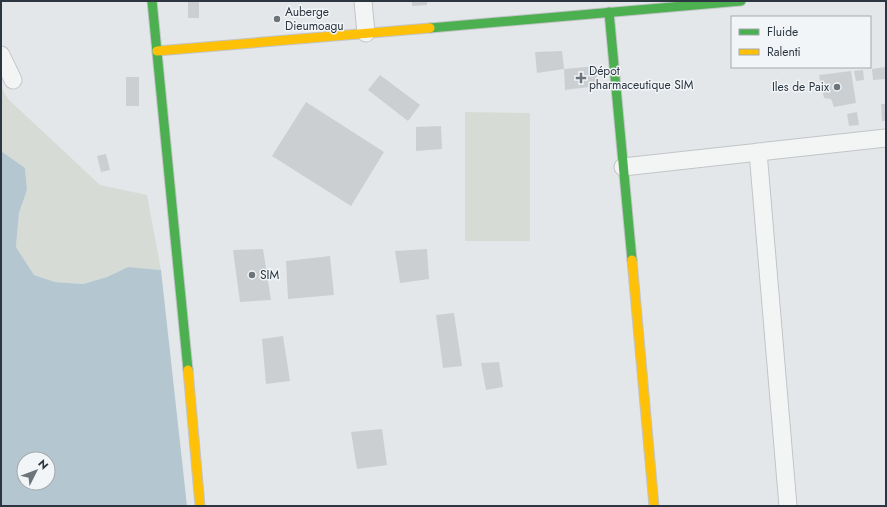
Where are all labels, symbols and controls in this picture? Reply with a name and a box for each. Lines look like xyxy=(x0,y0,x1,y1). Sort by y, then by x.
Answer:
place label: Auberge Dieumoagu xyxy=(285,3,344,35)
marker: Auberge Dieumoagu xyxy=(272,14,282,24)
legend xyxy=(731,16,871,68)
text: Fluide xyxy=(767,23,798,41)
text: Ralenti xyxy=(767,43,801,61)
place label: Dépot pharmaceutique SIM xyxy=(589,62,694,94)
marker: Dépot pharmaceutique SIM xyxy=(576,73,586,83)
place label: Iles de Paix xyxy=(772,78,830,96)
marker: Iles de Paix xyxy=(832,82,842,92)
place label: SIM xyxy=(260,266,280,284)
marker: SIM xyxy=(247,270,257,280)
north arrow xyxy=(16,451,56,491)
text: N xyxy=(35,456,52,473)

